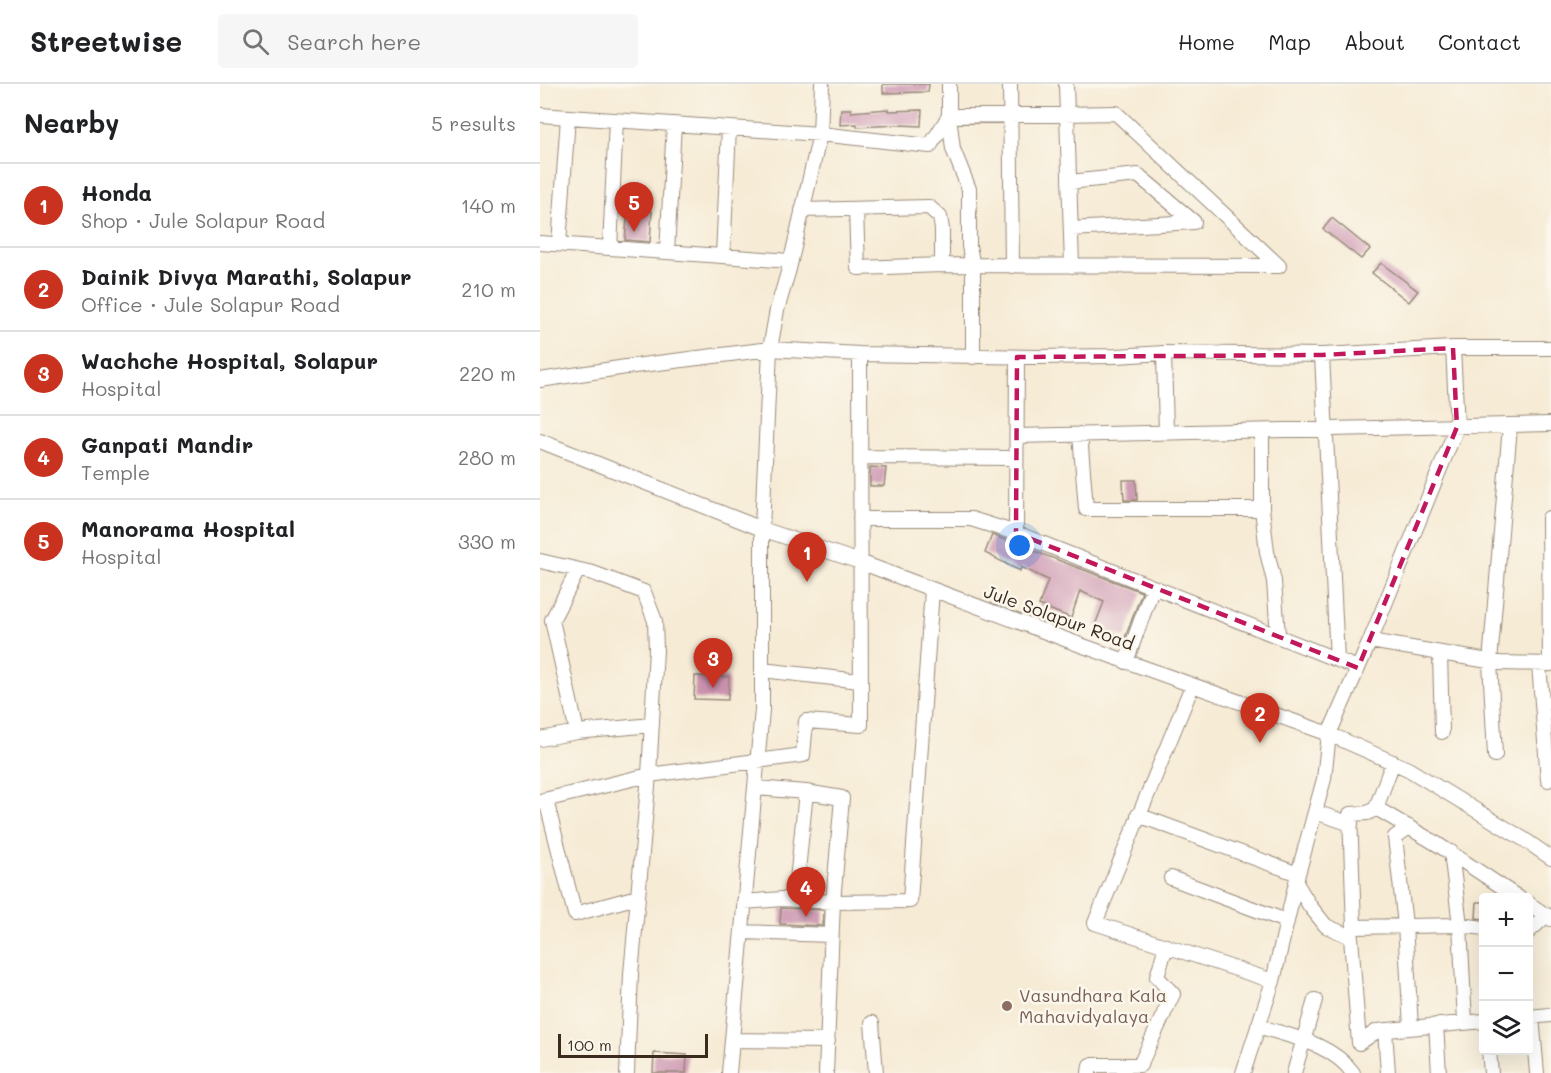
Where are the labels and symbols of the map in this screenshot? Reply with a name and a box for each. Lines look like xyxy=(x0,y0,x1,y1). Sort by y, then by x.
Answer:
pin: 5 xyxy=(614,182,653,232)
your location xyxy=(1005,531,1034,560)
pin: 1 xyxy=(788,532,826,582)
street label: Jule Solapur Road xyxy=(981,579,1138,655)
pin: 3 xyxy=(694,638,732,688)
pin: 2 xyxy=(1240,694,1280,743)
pin: 4 xyxy=(786,868,826,917)
place label: Vasundhara Kala Mahavidyalaya xyxy=(1019,983,1167,1028)
marker: Vasundhara Kala Mahavidyalaya xyxy=(1000,999,1014,1013)
scale bar xyxy=(558,1031,708,1058)

